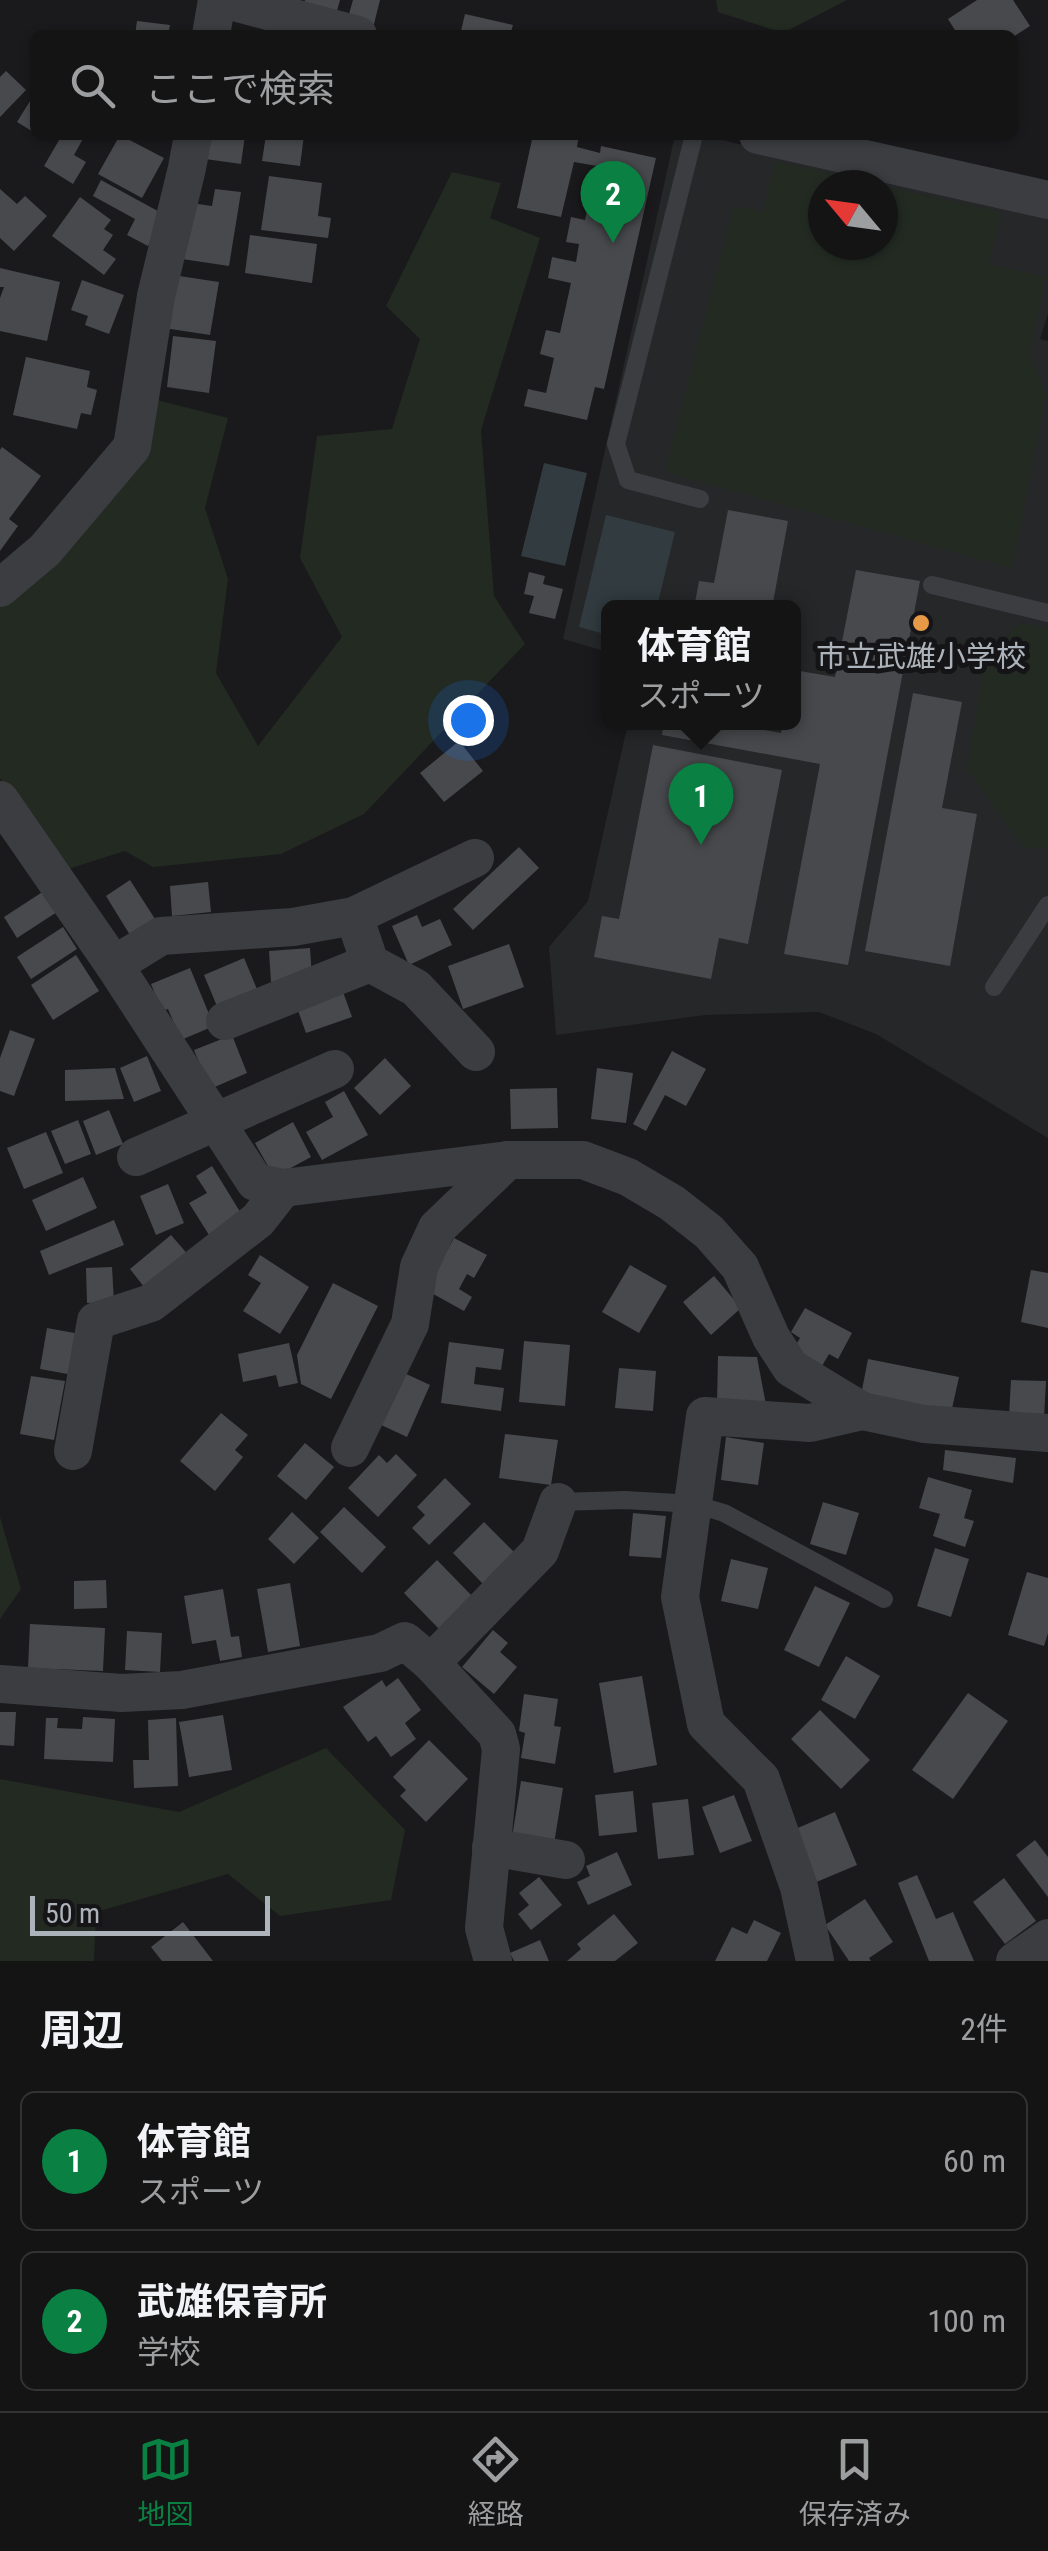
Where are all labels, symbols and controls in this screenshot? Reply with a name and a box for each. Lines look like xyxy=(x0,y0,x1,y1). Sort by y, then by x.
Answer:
search box xyxy=(30,30,1018,140)
icon: search xyxy=(65,58,120,113)
text: ここで検索 xyxy=(145,67,335,111)
pin: 2 xyxy=(580,160,646,243)
north arrow xyxy=(808,170,898,260)
popup xyxy=(601,600,801,730)
marker: 市立武雄小学校 xyxy=(910,612,932,634)
text: 体育館 xyxy=(637,624,751,668)
place label: 市立武雄小学校 xyxy=(816,639,1026,674)
text: スポーツ xyxy=(637,677,765,715)
your location xyxy=(443,695,494,746)
pin: 1 xyxy=(668,762,734,845)
scale bar xyxy=(30,1891,270,1936)
text: 50 m xyxy=(45,1897,100,1930)
text: 周辺 xyxy=(40,2006,124,2055)
text: 2件 xyxy=(960,2010,1008,2048)
text: 体育館 xyxy=(137,2120,251,2164)
text: 1 xyxy=(66,2142,83,2180)
text: 60 m xyxy=(943,2142,1006,2180)
text: スポーツ xyxy=(137,2173,264,2211)
text: 武雄保育所 xyxy=(137,2280,327,2324)
text: 2 xyxy=(66,2302,83,2340)
text: 100 m xyxy=(927,2302,1006,2340)
text: 学校 xyxy=(137,2333,201,2371)
tab: 地図 xyxy=(137,2432,193,2532)
tab: 経路 xyxy=(468,2432,524,2532)
tab: 保存済み xyxy=(799,2432,911,2532)

